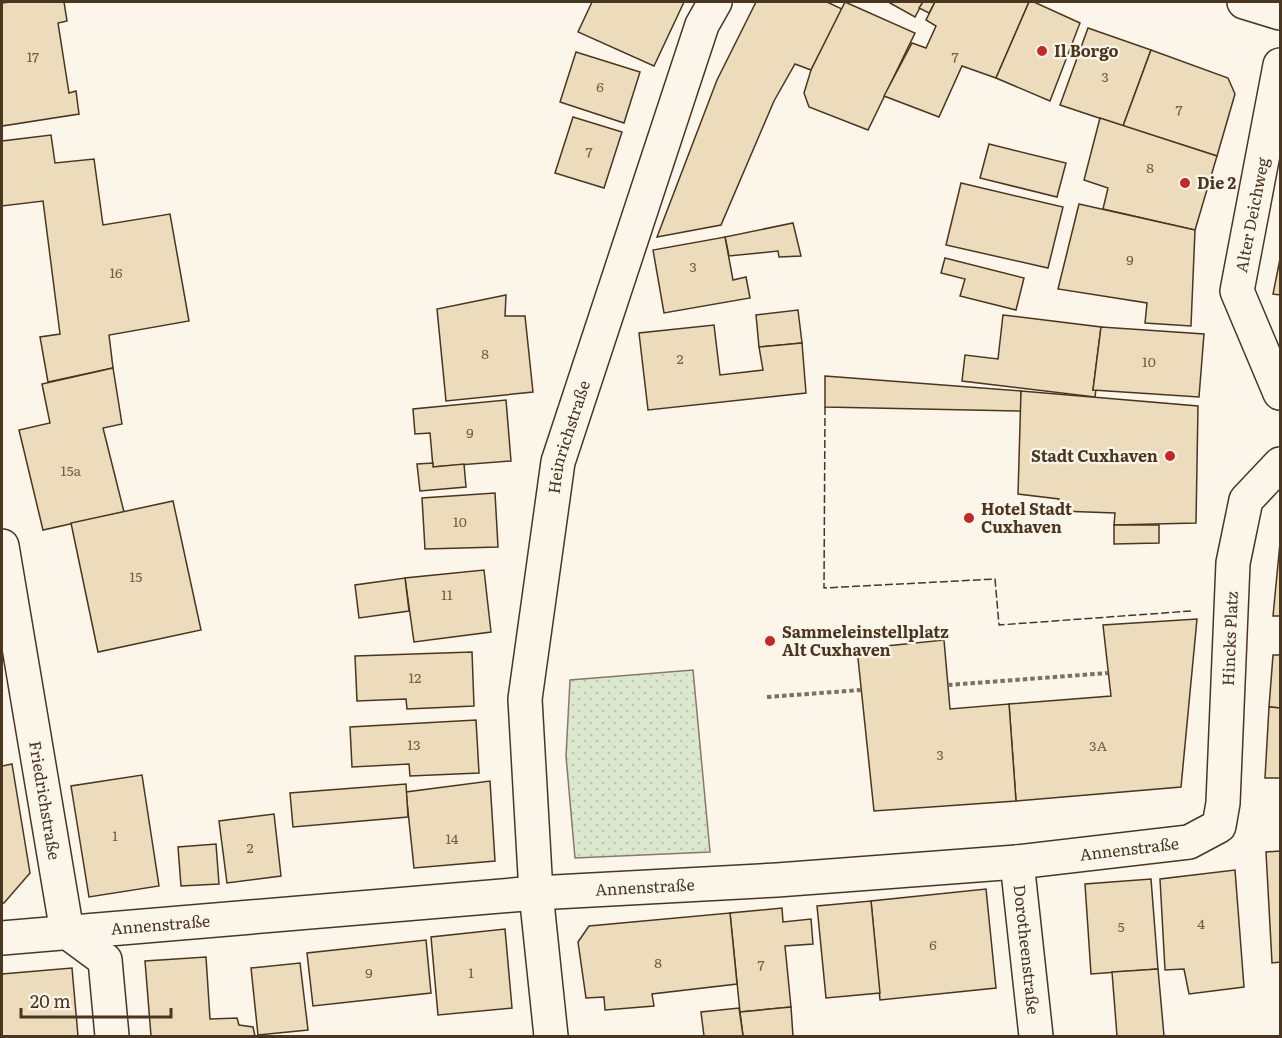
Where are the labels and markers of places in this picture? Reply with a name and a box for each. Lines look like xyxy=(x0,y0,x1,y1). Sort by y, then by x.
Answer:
place label: Il Borgo xyxy=(1054,38,1118,62)
marker: Il Borgo xyxy=(1035,44,1049,58)
place label: Die 2 xyxy=(1197,170,1236,194)
marker: Die 2 xyxy=(1178,176,1192,190)
place label: Stadt Cuxhaven xyxy=(1031,443,1158,467)
marker: Stadt Cuxhaven xyxy=(1163,449,1177,463)
place label: Hotel Stadt Cuxhaven xyxy=(981,496,1072,538)
marker: Hotel Stadt Cuxhaven xyxy=(962,511,976,525)
place label: Sammeleinstellplatz Alt Cuxhaven xyxy=(782,619,949,661)
marker: Sammeleinstellplatz Alt Cuxhaven xyxy=(763,634,777,648)

